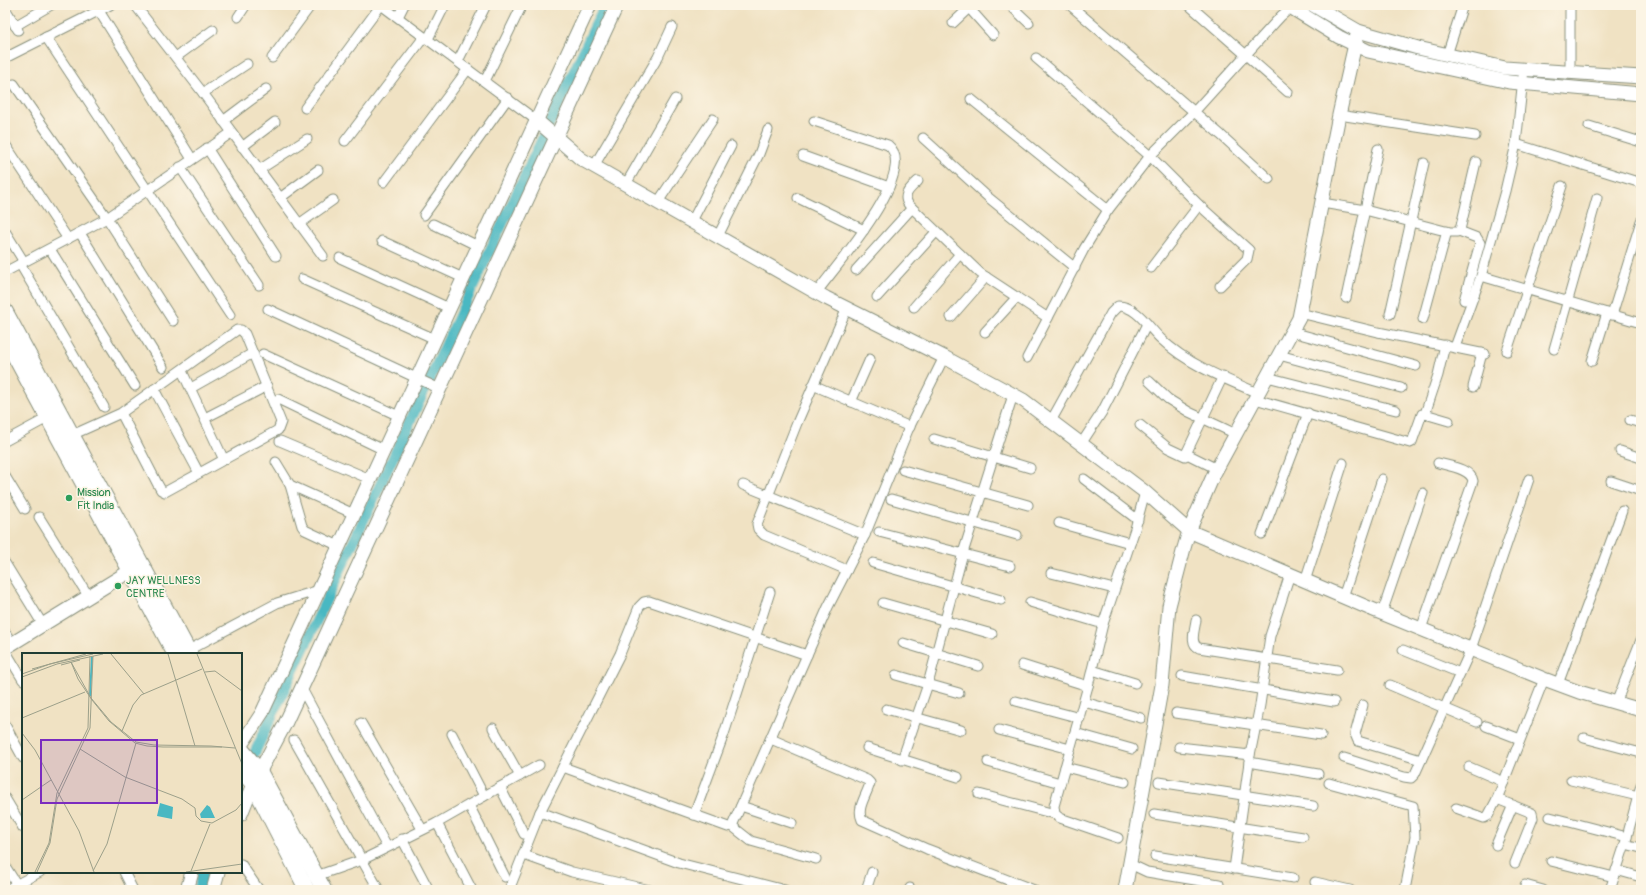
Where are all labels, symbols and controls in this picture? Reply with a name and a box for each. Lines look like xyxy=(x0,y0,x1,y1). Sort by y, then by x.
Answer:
place label: Mission Fit India xyxy=(77,486,114,512)
marker: Mission Fit India xyxy=(64,493,74,503)
place label: JAY WELLNESS CENTRE xyxy=(126,574,201,600)
marker: JAY WELLNESS CENTRE xyxy=(113,581,123,591)
inset map xyxy=(22,653,242,873)

